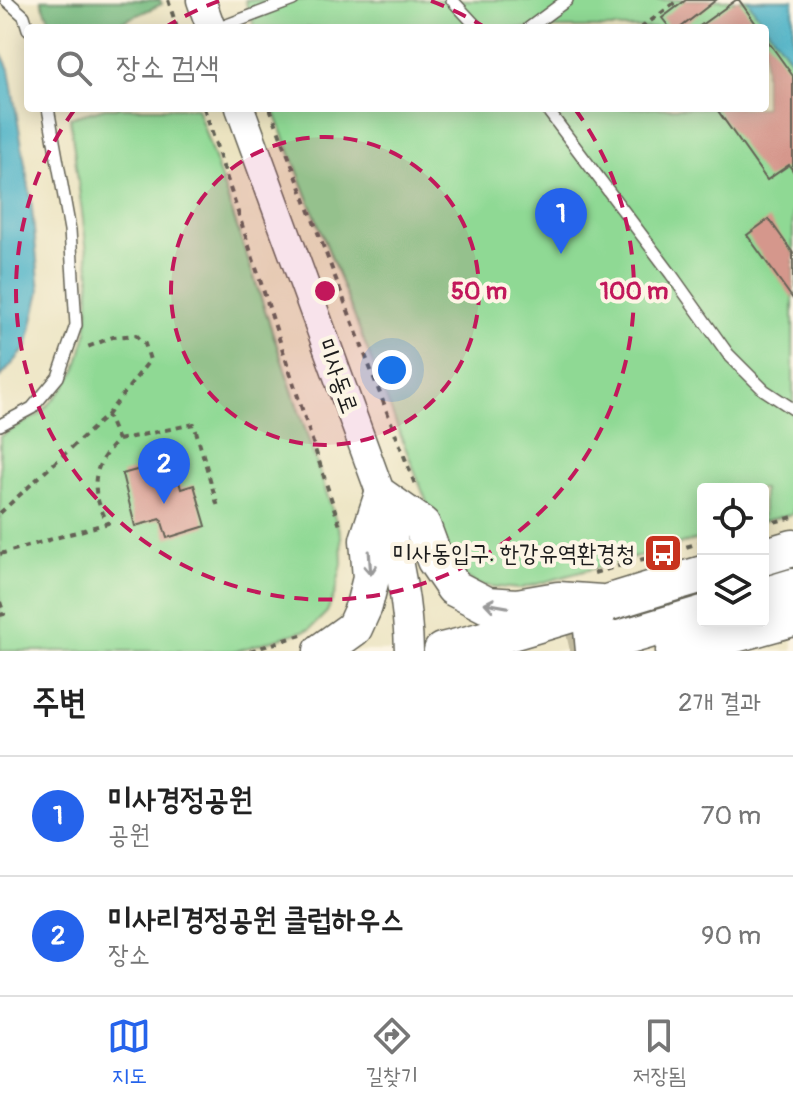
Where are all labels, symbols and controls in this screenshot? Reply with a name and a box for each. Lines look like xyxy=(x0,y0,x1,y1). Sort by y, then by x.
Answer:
search box xyxy=(24,24,769,112)
icon: search xyxy=(52,46,96,90)
text: 장소 검색 xyxy=(116,49,219,86)
pin: 1 xyxy=(535,188,587,254)
centre of rings xyxy=(311,277,339,305)
text: 50 m xyxy=(451,277,507,306)
text: 100 m xyxy=(600,277,668,306)
street label: 미사동로 xyxy=(311,335,364,417)
your location xyxy=(372,350,412,390)
pin: 2 xyxy=(138,438,190,504)
map controls xyxy=(697,483,769,627)
button: locate xyxy=(697,483,769,555)
bus stop icon: 미사동입구. 한강유역환경청 xyxy=(642,532,684,574)
place label: 미사동입구. 한강유역환경청 xyxy=(393,539,635,568)
one-way arrow xyxy=(363,549,378,576)
button: layers xyxy=(697,555,769,627)
one-way arrow xyxy=(484,596,509,611)
text: 주변 xyxy=(32,681,87,724)
text: 2개 결과 xyxy=(678,687,761,719)
text: 미사경정공원 xyxy=(108,781,253,818)
text: 1 xyxy=(53,800,63,832)
text: 70 m xyxy=(701,800,761,832)
text: 공원 xyxy=(108,819,150,851)
text: 미사리경정공원 클럽하우스 xyxy=(108,901,404,938)
text: 2 xyxy=(51,920,65,952)
text: 90 m xyxy=(701,920,761,952)
text: 장소 xyxy=(108,939,150,971)
tab: 지도 xyxy=(107,1014,151,1090)
tab: 길찾기 xyxy=(365,1014,418,1090)
tab: 저장됨 xyxy=(633,1014,686,1090)

